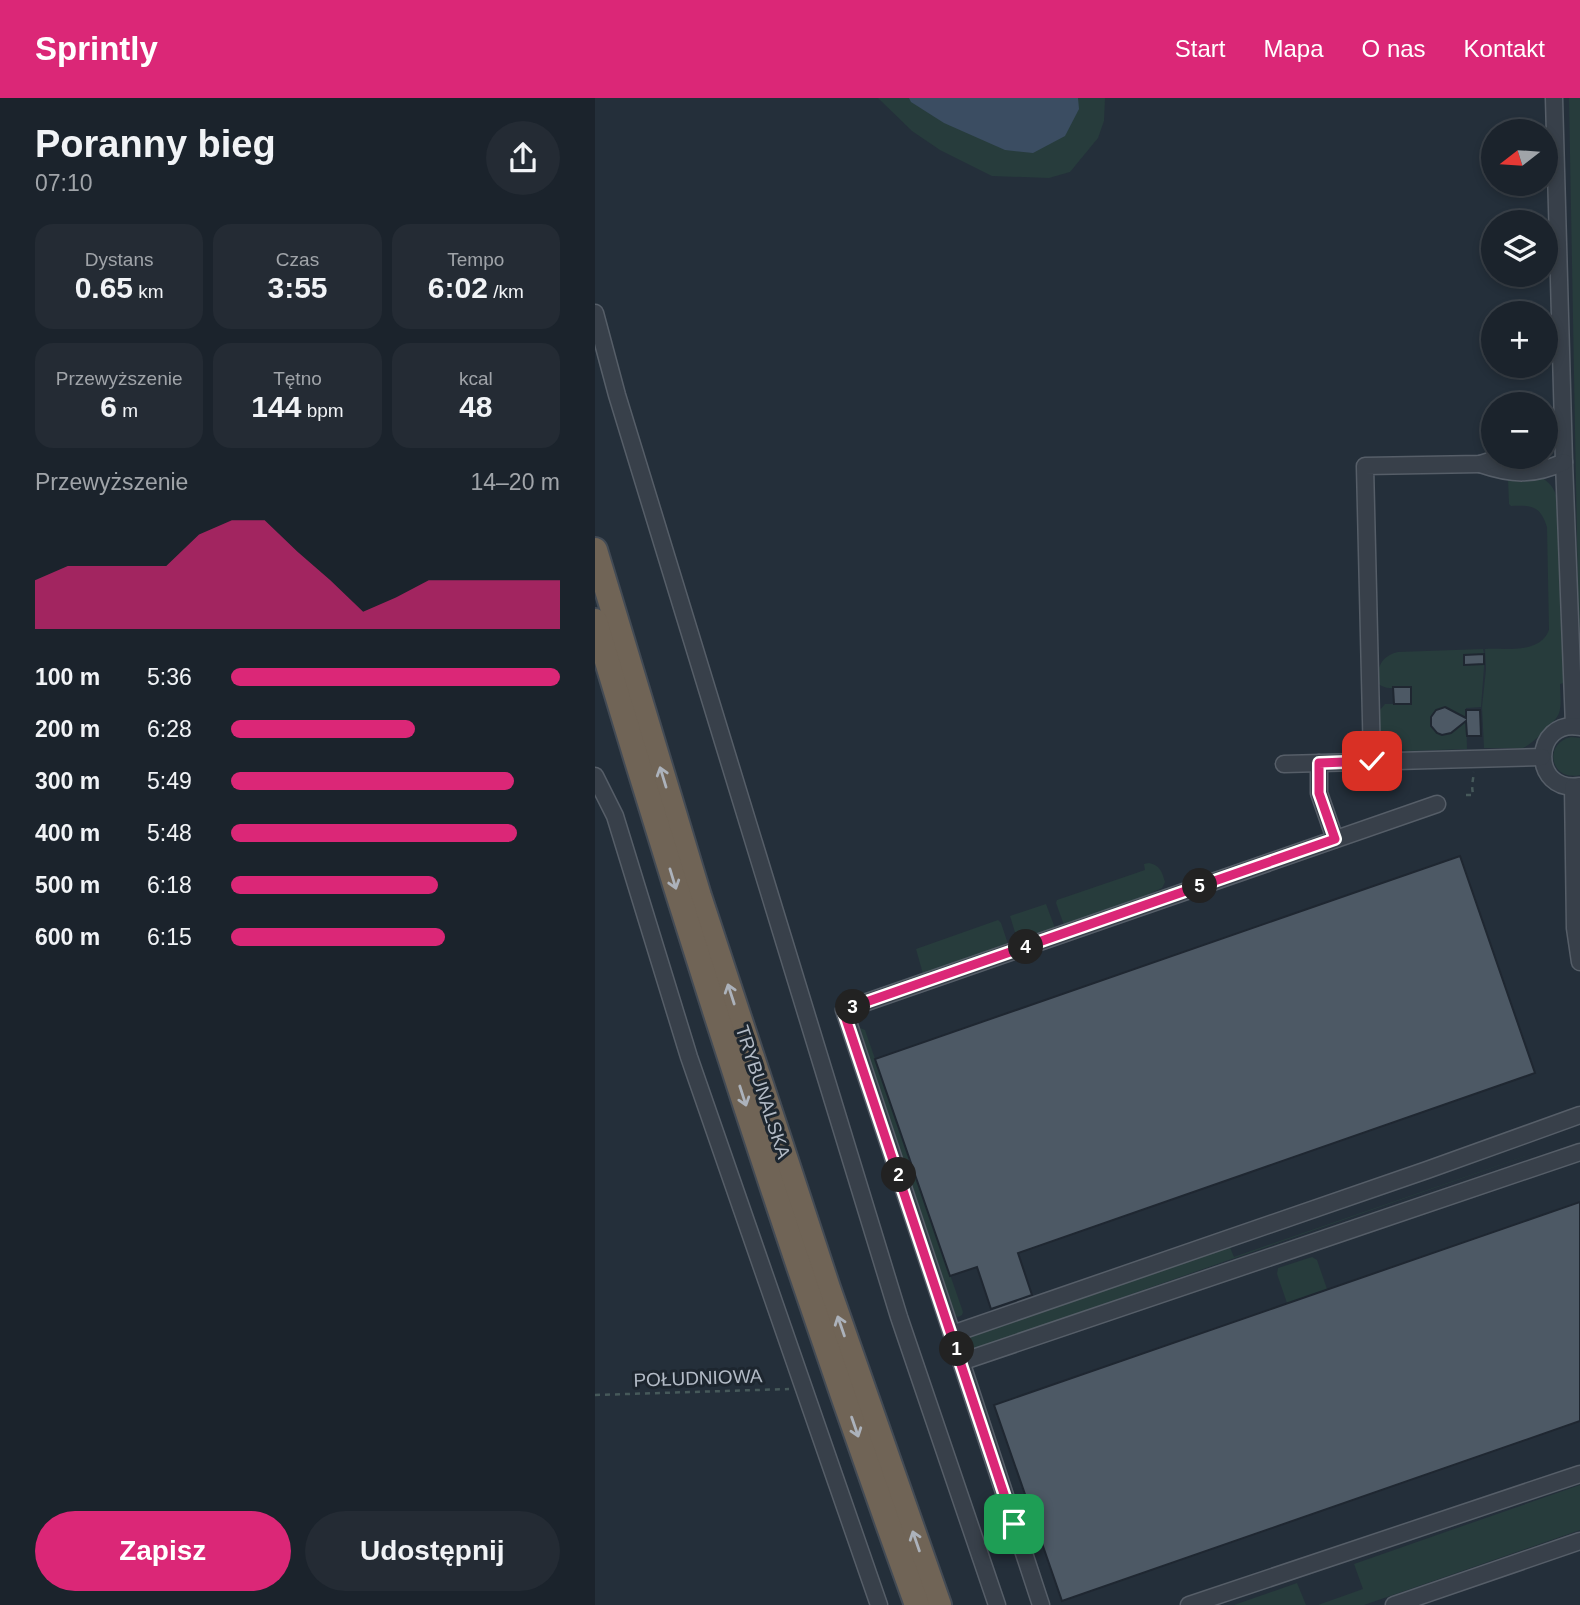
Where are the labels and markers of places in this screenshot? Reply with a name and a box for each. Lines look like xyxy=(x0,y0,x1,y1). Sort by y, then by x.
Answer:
pin xyxy=(1342,731,1402,791)
pin: 5 xyxy=(1183,868,1217,904)
pin: 4 xyxy=(1009,930,1043,964)
pin: 3 xyxy=(835,990,871,1024)
pin: 2 xyxy=(881,1158,917,1192)
pin: 1 xyxy=(939,1332,975,1366)
pin xyxy=(984,1494,1044,1554)

